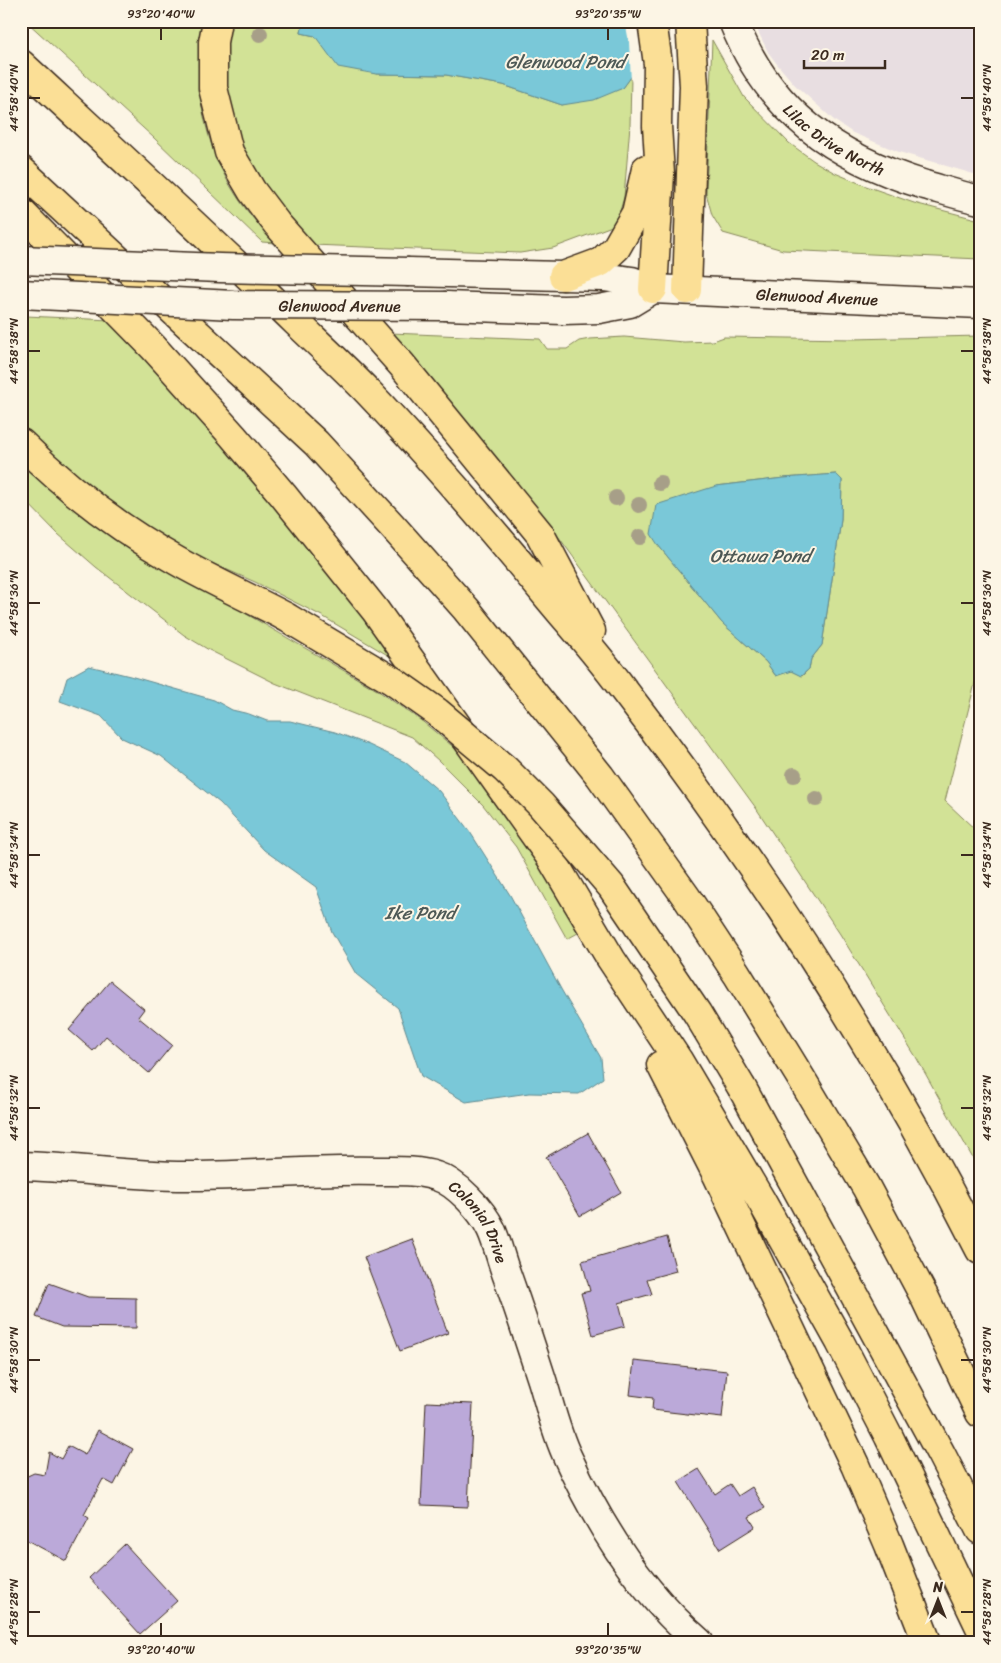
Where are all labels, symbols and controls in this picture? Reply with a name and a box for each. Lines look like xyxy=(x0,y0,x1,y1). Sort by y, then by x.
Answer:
text: 93°20'40"W xyxy=(127,3,195,25)
text: 93°20'35"W xyxy=(575,3,642,25)
scale bar xyxy=(804,38,885,70)
text: 20 m xyxy=(811,42,845,68)
water label: Glenwood Pond xyxy=(505,46,629,78)
text: 44°58'40"N xyxy=(3,64,25,132)
text: 44°58'40"N xyxy=(976,64,998,132)
street label: Lilac Drive North xyxy=(776,96,890,184)
street label: Glenwood Avenue xyxy=(755,279,879,314)
street label: Glenwood Avenue xyxy=(278,291,401,320)
text: 44°58'38"N xyxy=(3,317,25,384)
text: 44°58'38"N xyxy=(976,317,998,384)
water label: Ottawa Pond xyxy=(710,540,815,572)
text: 44°58'36"N xyxy=(3,569,25,636)
text: 44°58'36"N xyxy=(976,569,998,636)
text: 44°58'34"N xyxy=(3,821,25,888)
text: 44°58'34"N xyxy=(976,821,998,888)
water label: Ike Pond xyxy=(384,897,459,929)
text: 44°58'32"N xyxy=(3,1074,25,1141)
text: 44°58'32"N xyxy=(976,1074,998,1141)
street label: Colonial Drive xyxy=(442,1172,516,1267)
text: 44°58'30"N xyxy=(3,1326,25,1393)
text: 44°58'30"N xyxy=(976,1326,998,1393)
text: N xyxy=(932,1575,943,1600)
north arrow xyxy=(914,1576,964,1626)
text: 44°58'28"N xyxy=(3,1578,25,1645)
text: 44°58'28"N xyxy=(976,1578,998,1645)
text: 93°20'40"W xyxy=(127,1639,195,1661)
text: 93°20'35"W xyxy=(575,1639,642,1661)

